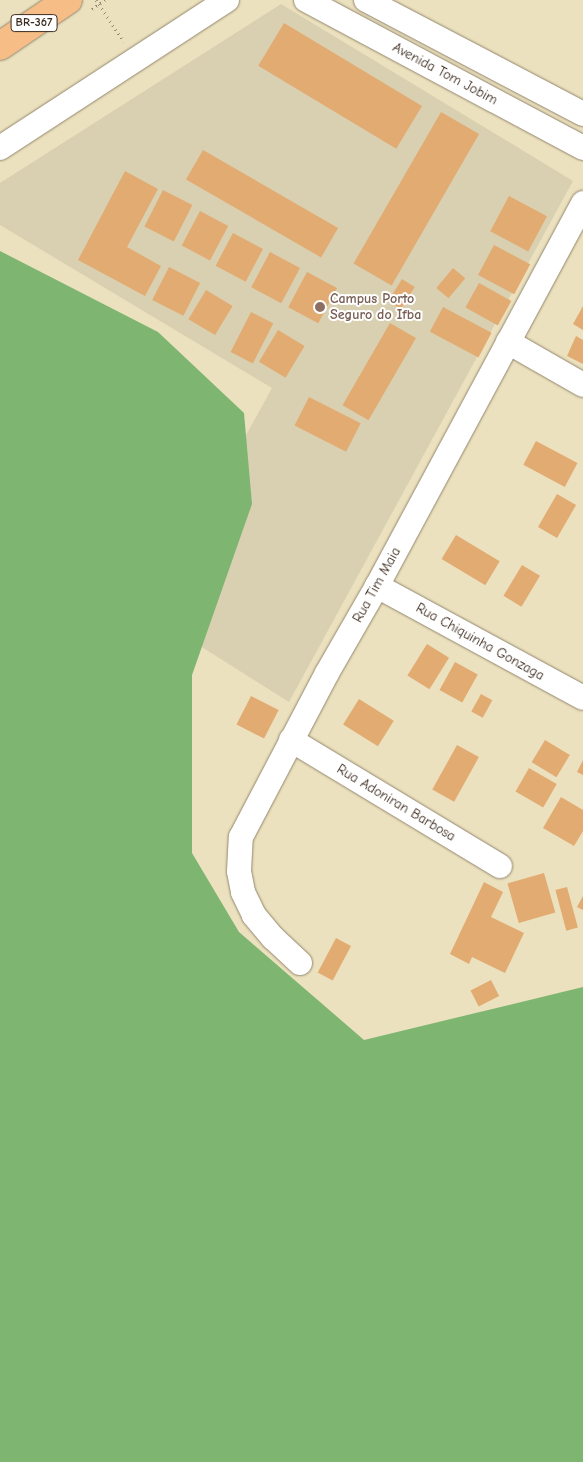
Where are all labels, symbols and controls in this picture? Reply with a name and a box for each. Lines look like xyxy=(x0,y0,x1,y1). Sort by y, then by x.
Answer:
road number: BR-367 xyxy=(10,13,58,32)
street label: Avenida Tom Jobim xyxy=(390,39,500,109)
place label: Campus Porto Seguro do Ifba xyxy=(330,291,421,324)
marker: Campus Porto Seguro do Ifba xyxy=(314,301,326,313)
street label: Rua Tim Maia xyxy=(349,544,405,626)
street label: Rua Chiquinha Gonzaga xyxy=(413,600,547,684)
street label: Rua Adoniran Barbosa xyxy=(334,761,458,845)

